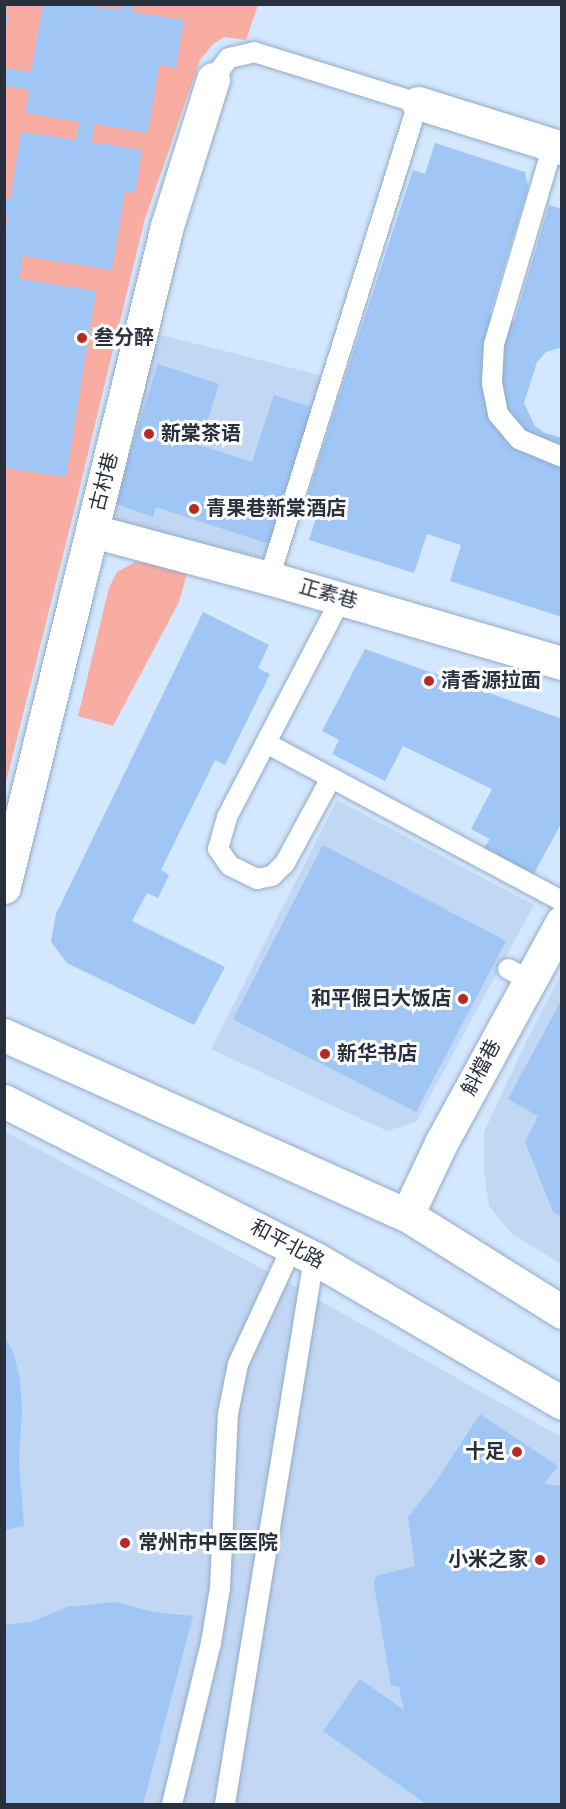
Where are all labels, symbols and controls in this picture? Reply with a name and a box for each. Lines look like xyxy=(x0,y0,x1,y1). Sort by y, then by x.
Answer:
place label: 叁分醉 xyxy=(94,326,154,350)
marker: 叁分醉 xyxy=(75,331,89,345)
place label: 新棠茶语 xyxy=(161,422,241,446)
marker: 新棠茶语 xyxy=(142,427,156,441)
street label: 古村巷 xyxy=(86,450,124,514)
place label: 青果巷新棠酒店 xyxy=(206,497,346,521)
marker: 青果巷新棠酒店 xyxy=(187,502,201,516)
street label: 正素巷 xyxy=(296,575,360,615)
place label: 清香源拉面 xyxy=(441,669,541,693)
marker: 清香源拉面 xyxy=(422,674,436,688)
place label: 和平假日大饭店 xyxy=(311,987,451,1011)
marker: 和平假日大饭店 xyxy=(456,992,470,1006)
street label: 斛檔巷 xyxy=(457,1036,507,1100)
place label: 新华书店 xyxy=(337,1042,417,1066)
marker: 新华书店 xyxy=(318,1047,332,1061)
street label: 和平北路 xyxy=(246,1216,328,1274)
place label: 十足 xyxy=(465,1440,505,1464)
marker: 十足 xyxy=(510,1445,524,1459)
place label: 常州市中医医院 xyxy=(138,1531,278,1555)
marker: 常州市中医医院 xyxy=(116,1534,134,1552)
place label: 小米之家 xyxy=(448,1548,528,1572)
marker: 小米之家 xyxy=(533,1553,547,1567)

